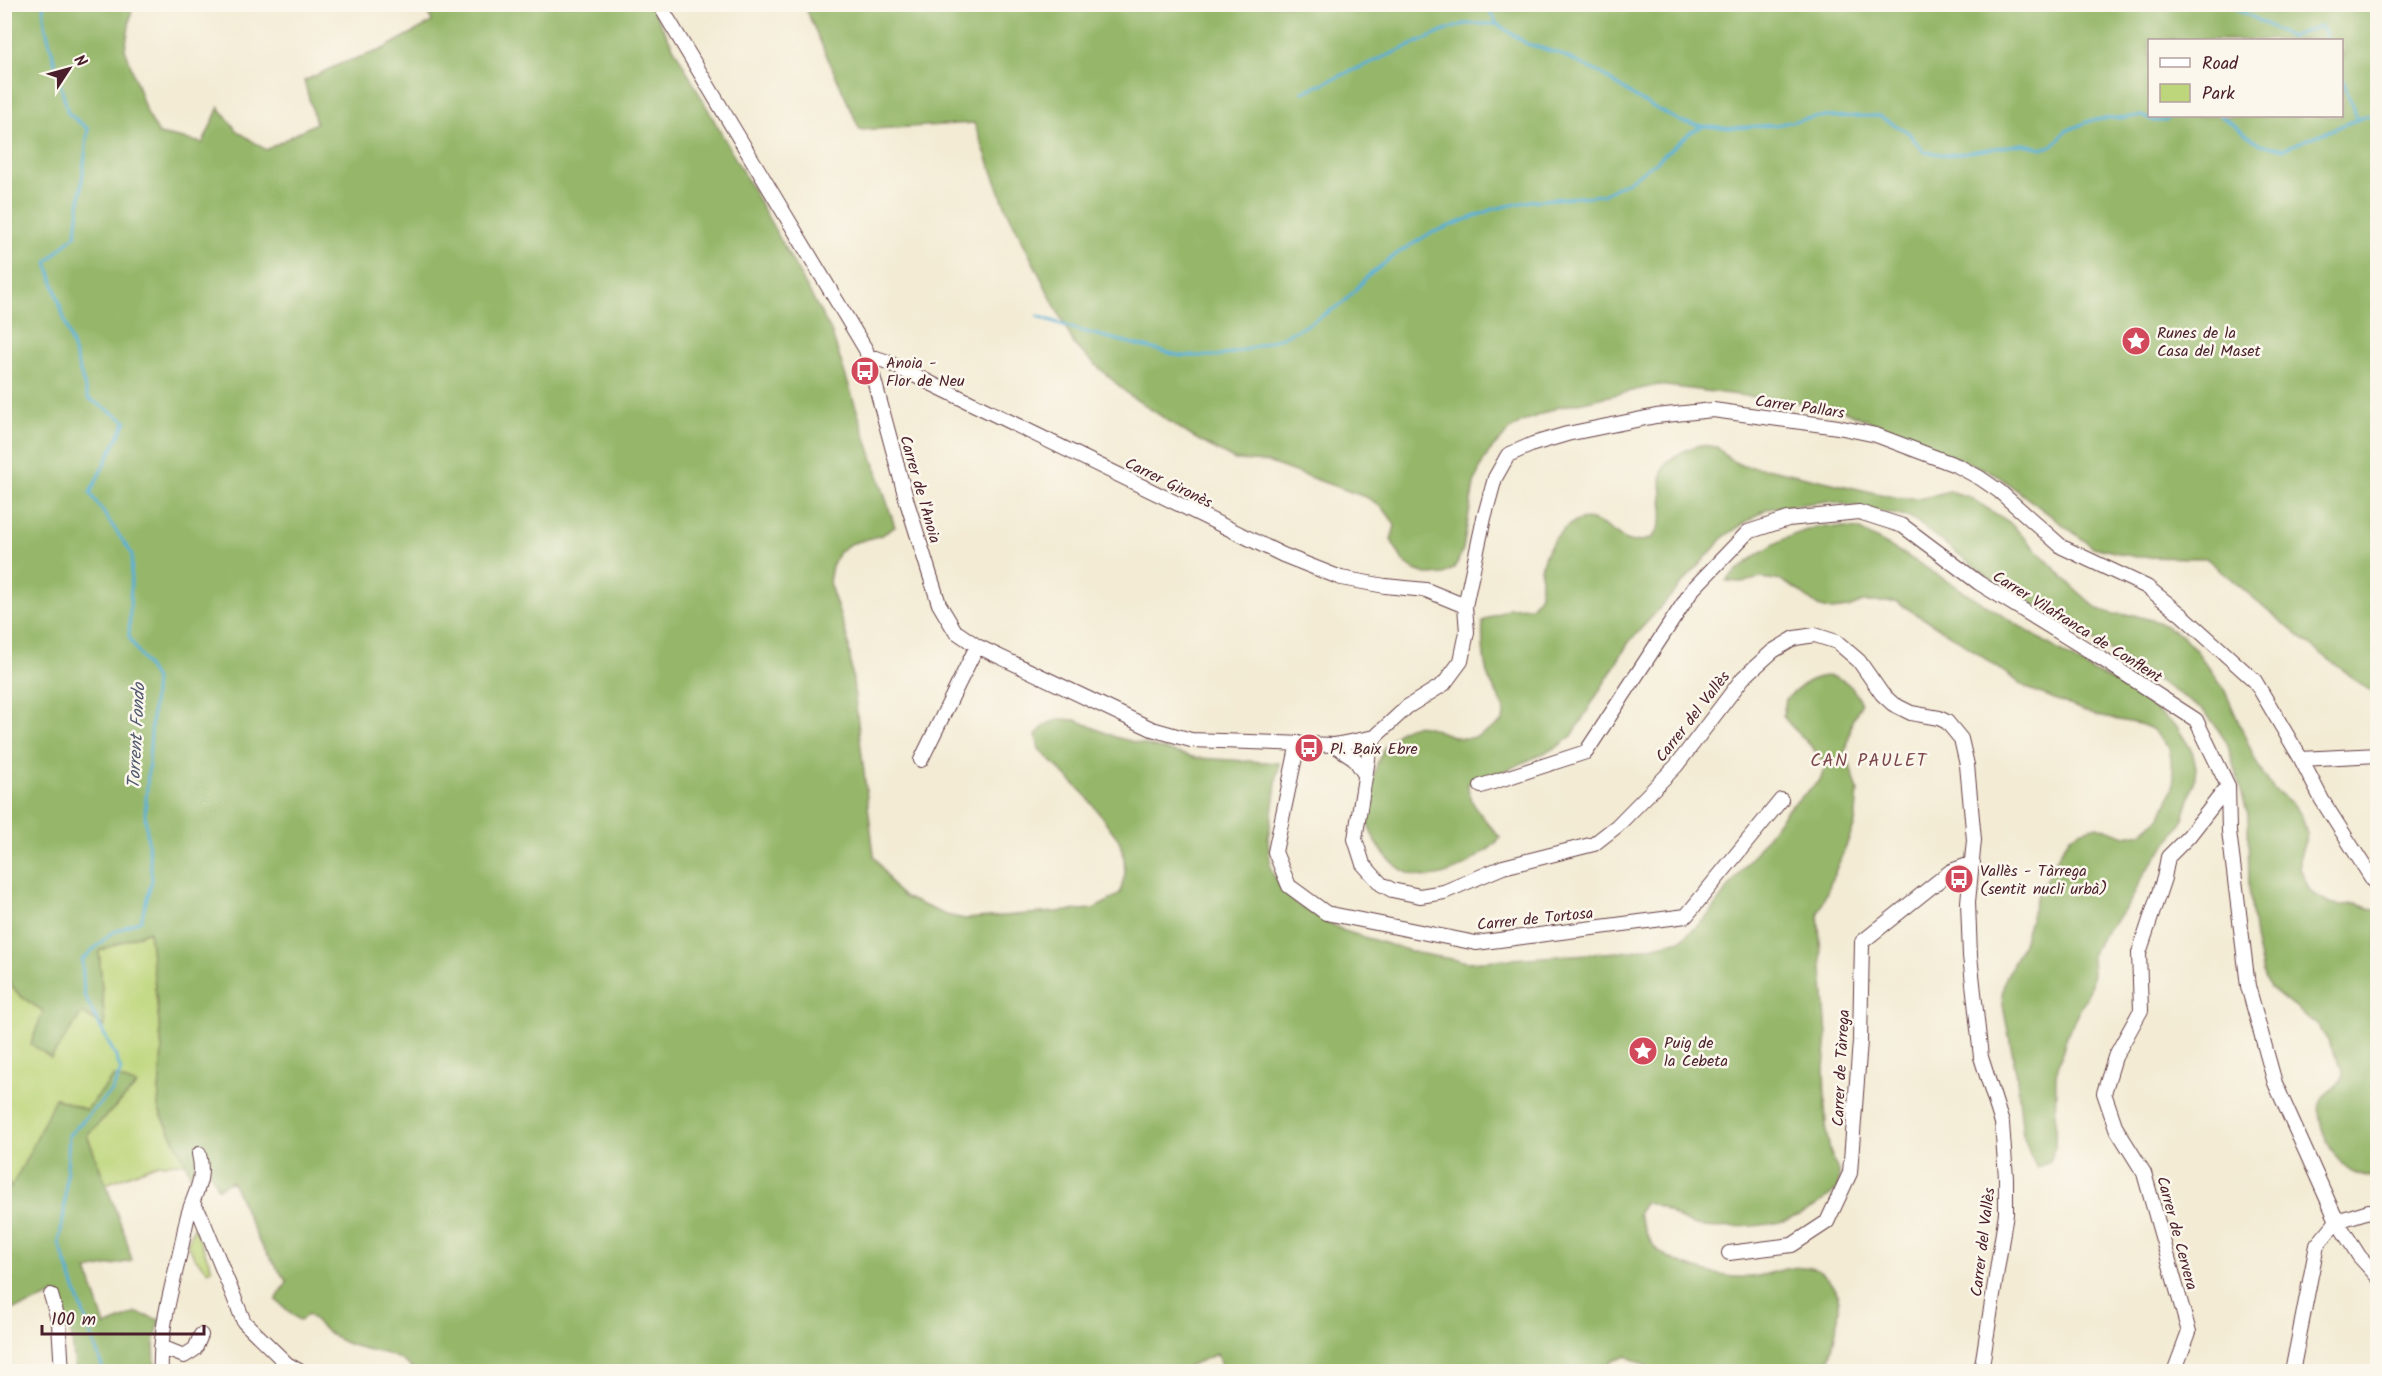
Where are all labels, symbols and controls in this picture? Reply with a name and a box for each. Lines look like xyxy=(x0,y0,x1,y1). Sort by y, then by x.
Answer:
north arrow xyxy=(39,39,99,99)
legend xyxy=(2148,39,2343,117)
text: N xyxy=(67,50,93,73)
text: Road xyxy=(2202,50,2239,79)
text: Park xyxy=(2202,80,2235,109)
place label: Runes de la Casa del Maset xyxy=(2157,321,2261,364)
place icon: Runes de la Casa del Maset xyxy=(2120,325,2152,357)
place label: Anoia - Flor de Neu xyxy=(886,351,965,394)
bus stop icon: Anoia - Flor de Neu xyxy=(849,355,881,387)
street label: Carrer Pallars xyxy=(1753,389,1846,426)
street label: Carrer de l'Anoia xyxy=(892,432,947,546)
street label: Carrer Gironès xyxy=(1120,451,1217,516)
street label: Carrer Vilafranca de Conflent xyxy=(1987,565,2168,690)
street label: Carrer del Vallès xyxy=(1650,666,1737,768)
water label: Torrent Fondo xyxy=(120,681,155,790)
bus stop icon: Pl. Baix Ebre xyxy=(1293,732,1325,764)
place label: Pl. Baix Ebre xyxy=(1330,737,1418,762)
district label: CAN PAULET xyxy=(1810,747,1928,776)
place label: Vallès - Tàrrega (sentit nucli urbà) xyxy=(1980,859,2107,902)
bus stop icon: Vallès - Tàrrega (sentit nucli urbà) xyxy=(1943,863,1975,895)
street label: Carrer de Tortosa xyxy=(1476,901,1595,938)
street label: Carrer de Tàrrega xyxy=(1826,1009,1857,1127)
place label: Puig de la Cebeta xyxy=(1664,1031,1728,1074)
place icon: Puig de la Cebeta xyxy=(1627,1035,1659,1067)
street label: Carrer de Cervera xyxy=(2149,1174,2204,1293)
street label: Carrer del Vallès xyxy=(1964,1186,2003,1298)
scale bar xyxy=(42,1298,204,1336)
text: 100 m xyxy=(51,1306,96,1335)

